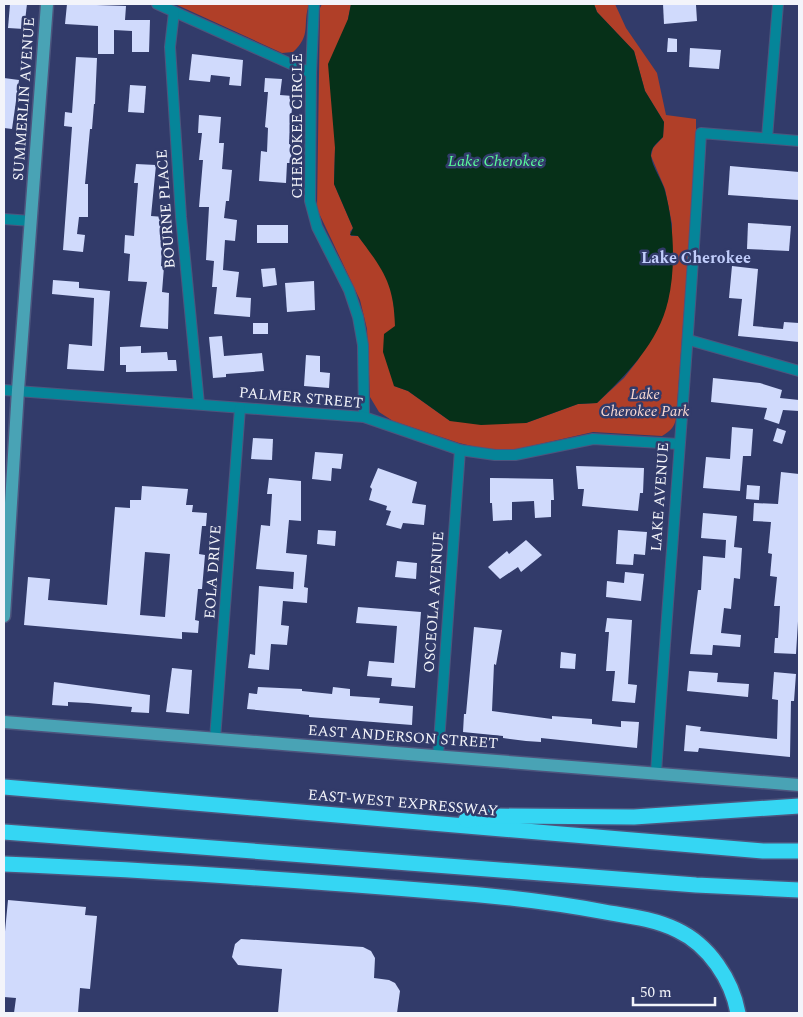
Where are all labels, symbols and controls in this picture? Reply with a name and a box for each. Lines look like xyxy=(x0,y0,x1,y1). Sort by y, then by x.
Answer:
street label: SUMMERLIN AVENUE xyxy=(7,16,41,182)
street label: CHEROKEE CIRCLE xyxy=(286,53,309,199)
street label: BOURNE PLACE xyxy=(150,149,182,269)
water label: Lake Cherokee xyxy=(448,149,544,173)
district label: Lake Cherokee xyxy=(641,246,751,270)
street label: PALMER STREET xyxy=(238,381,364,415)
park label: Lake Cherokee Park xyxy=(600,383,690,423)
street label: LAKE AVENUE xyxy=(645,442,675,552)
street label: EOLA DRIVE xyxy=(198,524,228,620)
street label: OSCEOLA AVENUE xyxy=(418,531,450,673)
street label: EAST ANDERSON STREET xyxy=(307,719,499,755)
street label: EAST-WEST EXPRESSWAY xyxy=(307,783,499,823)
scale bar xyxy=(633,974,716,1006)
text: 50 m xyxy=(640,981,672,1004)

